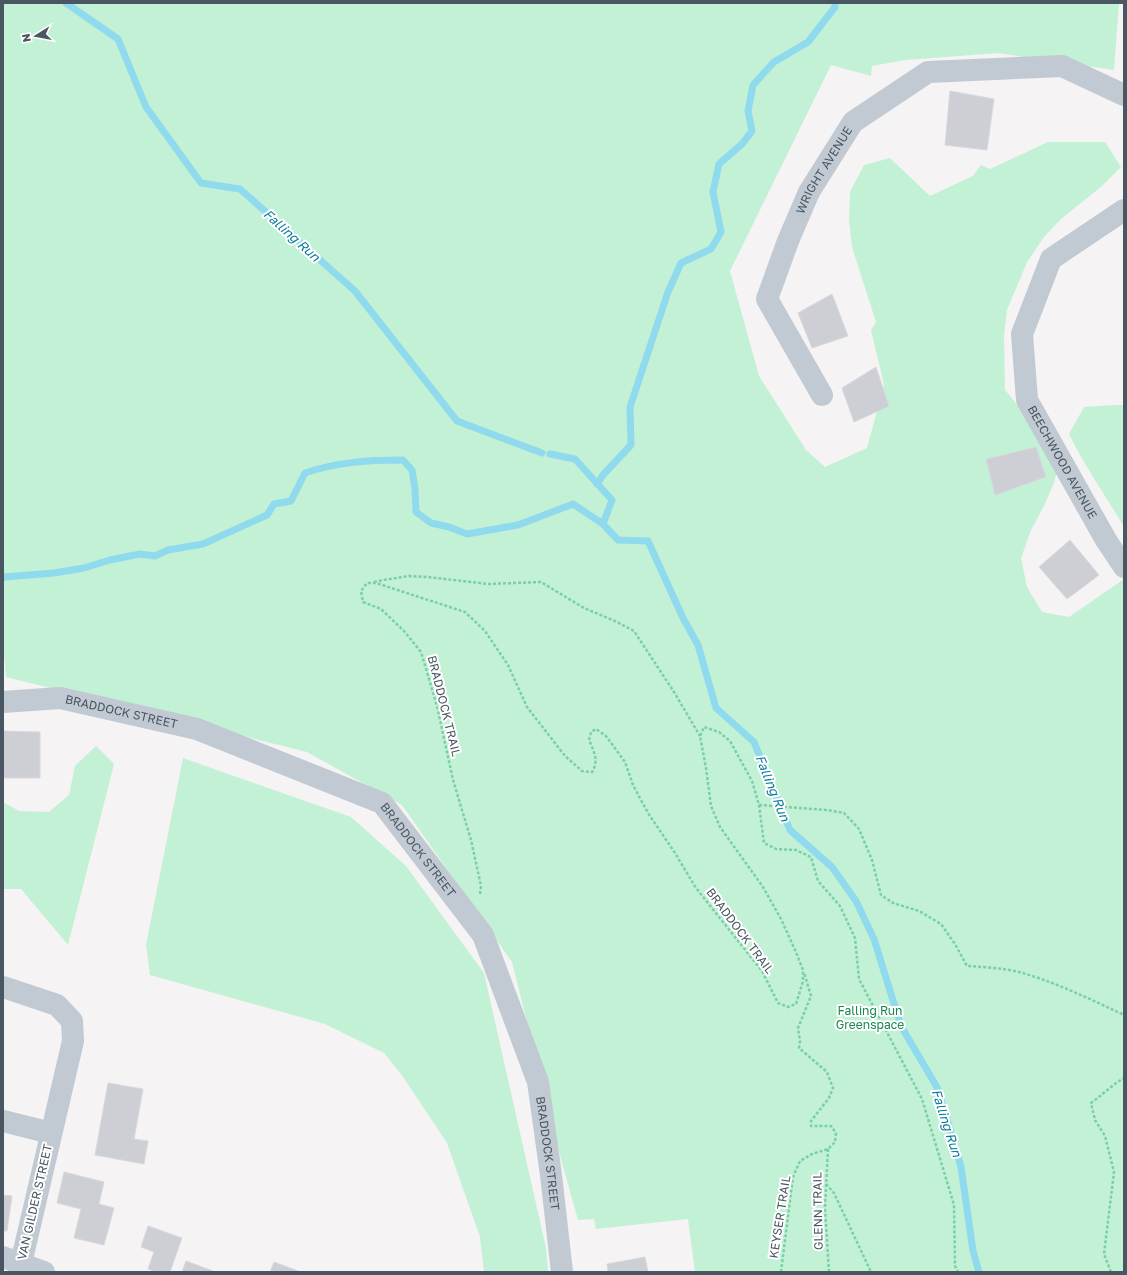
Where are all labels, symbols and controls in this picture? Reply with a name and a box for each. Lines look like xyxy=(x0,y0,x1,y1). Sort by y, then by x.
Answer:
north arrow xyxy=(16,16,56,56)
text: N xyxy=(19,33,33,43)
street label: WRIGHT AVENUE xyxy=(793,123,855,216)
water label: Falling Run xyxy=(261,206,324,265)
street label: BEECHWOOD AVENUE xyxy=(1025,403,1101,521)
street label: BRADDOCK TRAIL xyxy=(425,654,464,758)
street label: BRADDOCK STREET xyxy=(64,691,180,731)
water label: Falling Run xyxy=(752,752,794,825)
street label: BRADDOCK STREET xyxy=(377,800,460,900)
street label: BRADDOCK TRAIL xyxy=(703,885,778,977)
park label: Falling Run Greenspace xyxy=(836,1003,904,1032)
water label: Falling Run xyxy=(929,1087,966,1160)
street label: BRADDOCK STREET xyxy=(533,1095,563,1212)
street label: VAN GILDER STREET xyxy=(14,1142,55,1261)
street label: GLENN TRAIL xyxy=(809,1172,826,1250)
street label: KEYSER TRAIL xyxy=(766,1174,793,1259)

